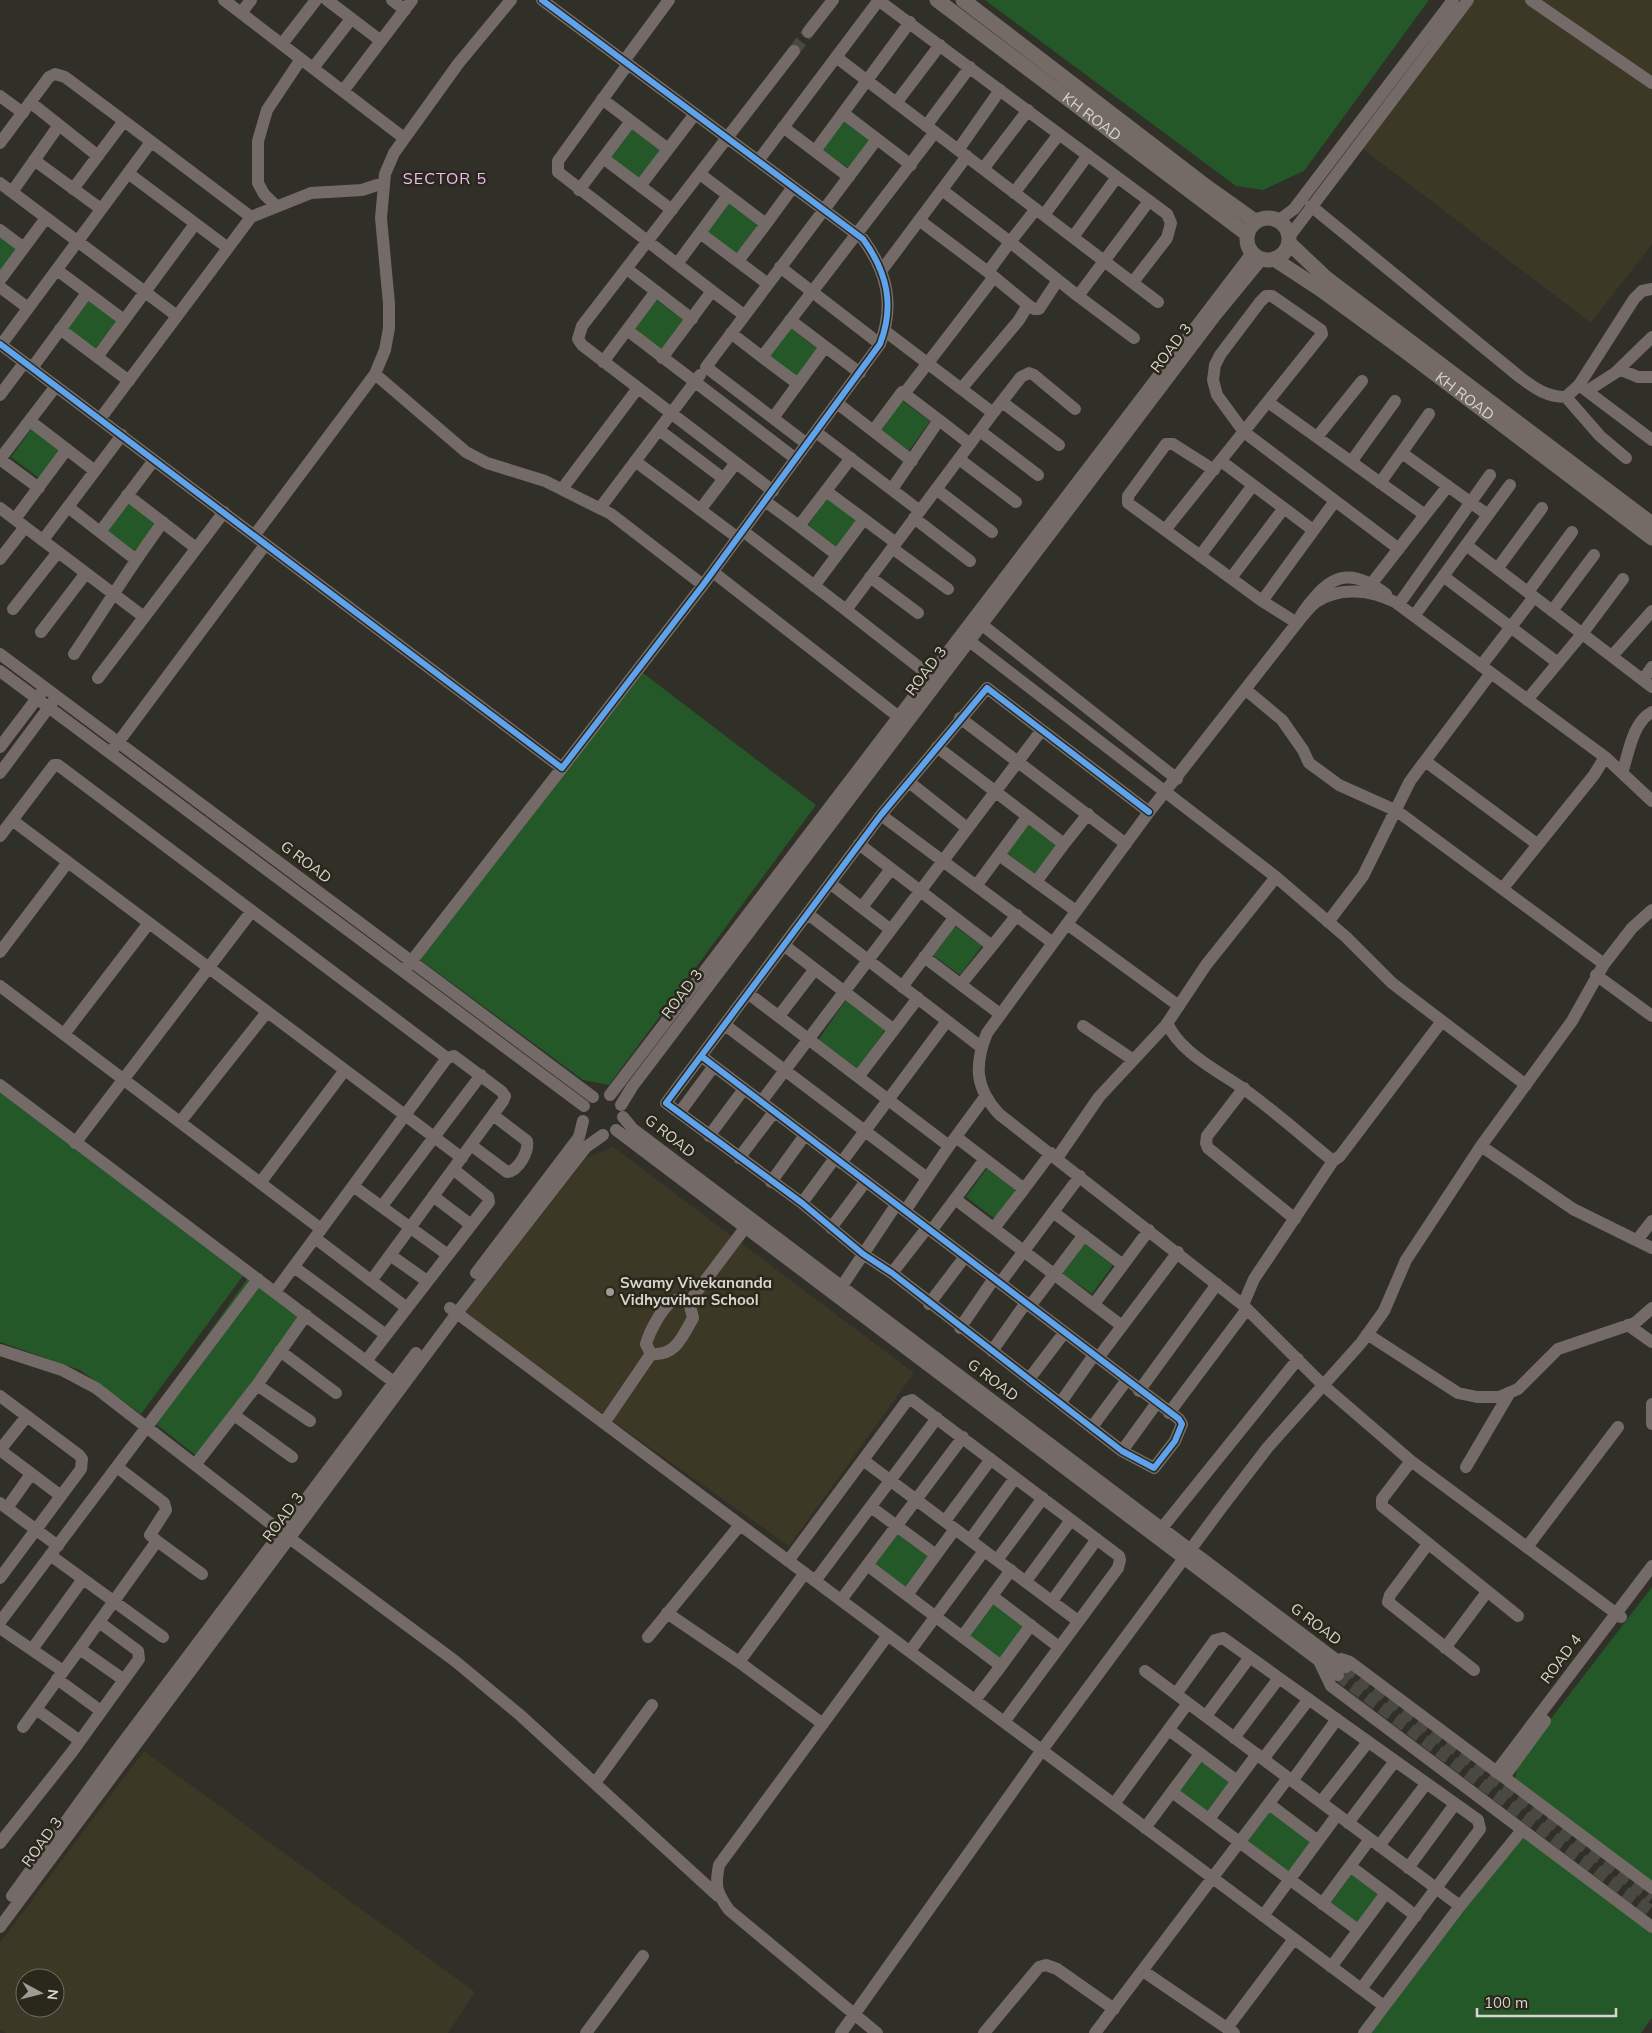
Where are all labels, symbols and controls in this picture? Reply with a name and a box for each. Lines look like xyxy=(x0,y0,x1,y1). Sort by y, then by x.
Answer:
street label: KH ROAD xyxy=(1059,88,1125,145)
district label: SECTOR 5 xyxy=(403,168,487,188)
street label: ROAD 3 xyxy=(1146,319,1195,376)
street label: KH ROAD xyxy=(1432,367,1498,424)
street label: ROAD 3 xyxy=(901,642,950,699)
street label: G ROAD xyxy=(277,836,336,887)
street label: ROAD 3 xyxy=(657,965,706,1022)
street label: G ROAD xyxy=(641,1110,699,1161)
place label: Swamy Vivekananda Vidhyavihar School xyxy=(619,1273,772,1309)
marker: Swamy Vivekananda Vidhyavihar School xyxy=(604,1286,616,1298)
street label: G ROAD xyxy=(964,1354,1023,1405)
street label: ROAD 3 xyxy=(258,1488,307,1545)
street label: G ROAD xyxy=(1287,1598,1346,1649)
street label: ROAD 4 xyxy=(1536,1630,1585,1687)
street label: ROAD 3 xyxy=(17,1813,66,1870)
north arrow xyxy=(15,1968,65,2018)
scale bar xyxy=(1477,1986,1616,2018)
text: N xyxy=(43,1988,62,2001)
text: 100 m xyxy=(1484,1993,1528,2012)

